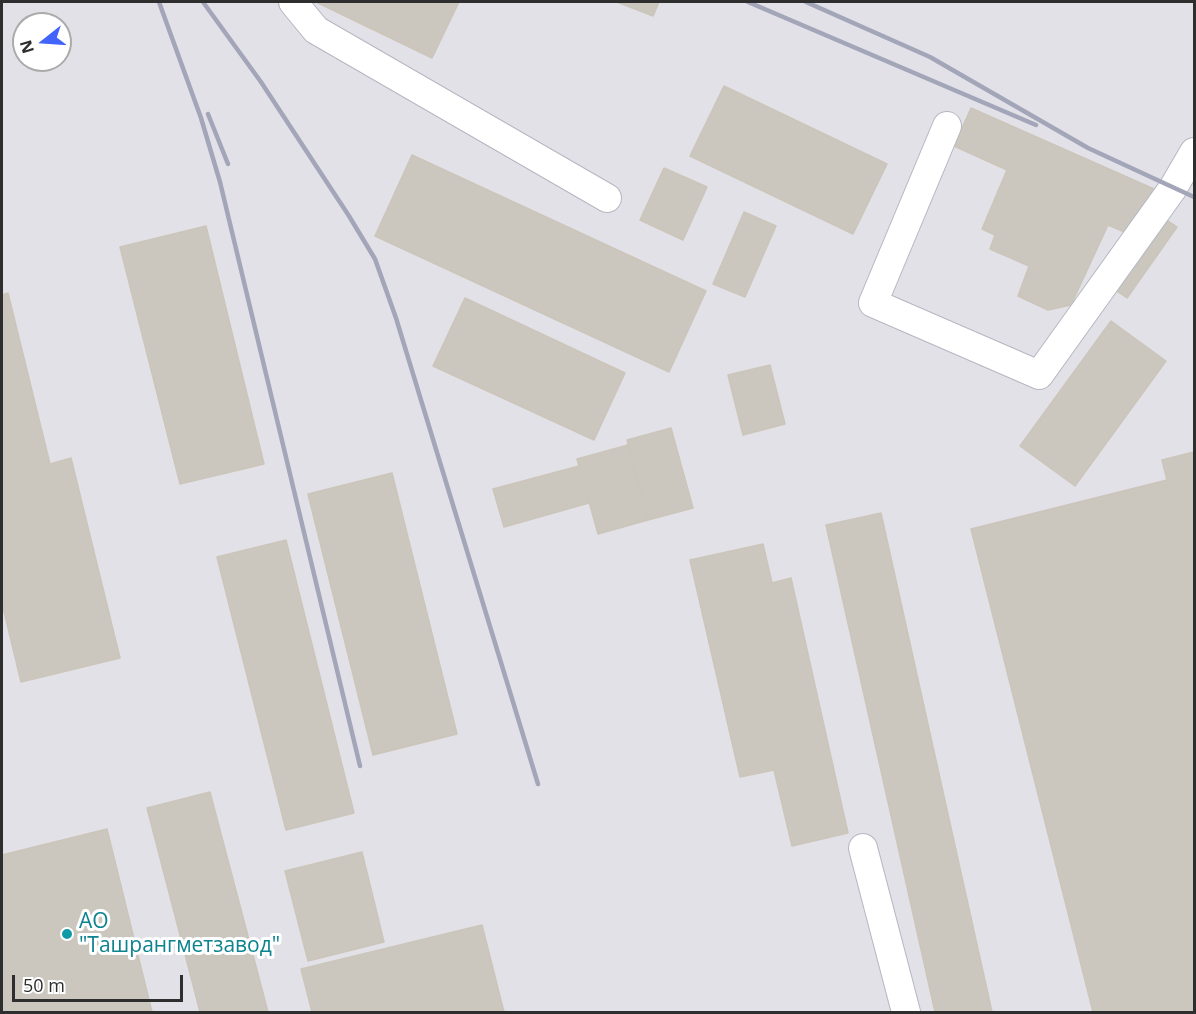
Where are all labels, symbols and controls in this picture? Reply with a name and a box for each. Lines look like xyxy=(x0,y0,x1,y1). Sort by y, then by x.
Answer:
north arrow xyxy=(12,12,72,72)
text: N xyxy=(14,37,39,56)
place label: АО "Ташрангметзавод" xyxy=(79,909,280,959)
marker: АО "Ташрангметзавод" xyxy=(60,927,74,941)
scale bar xyxy=(15,963,186,1001)
text: 50 m xyxy=(23,973,65,997)

